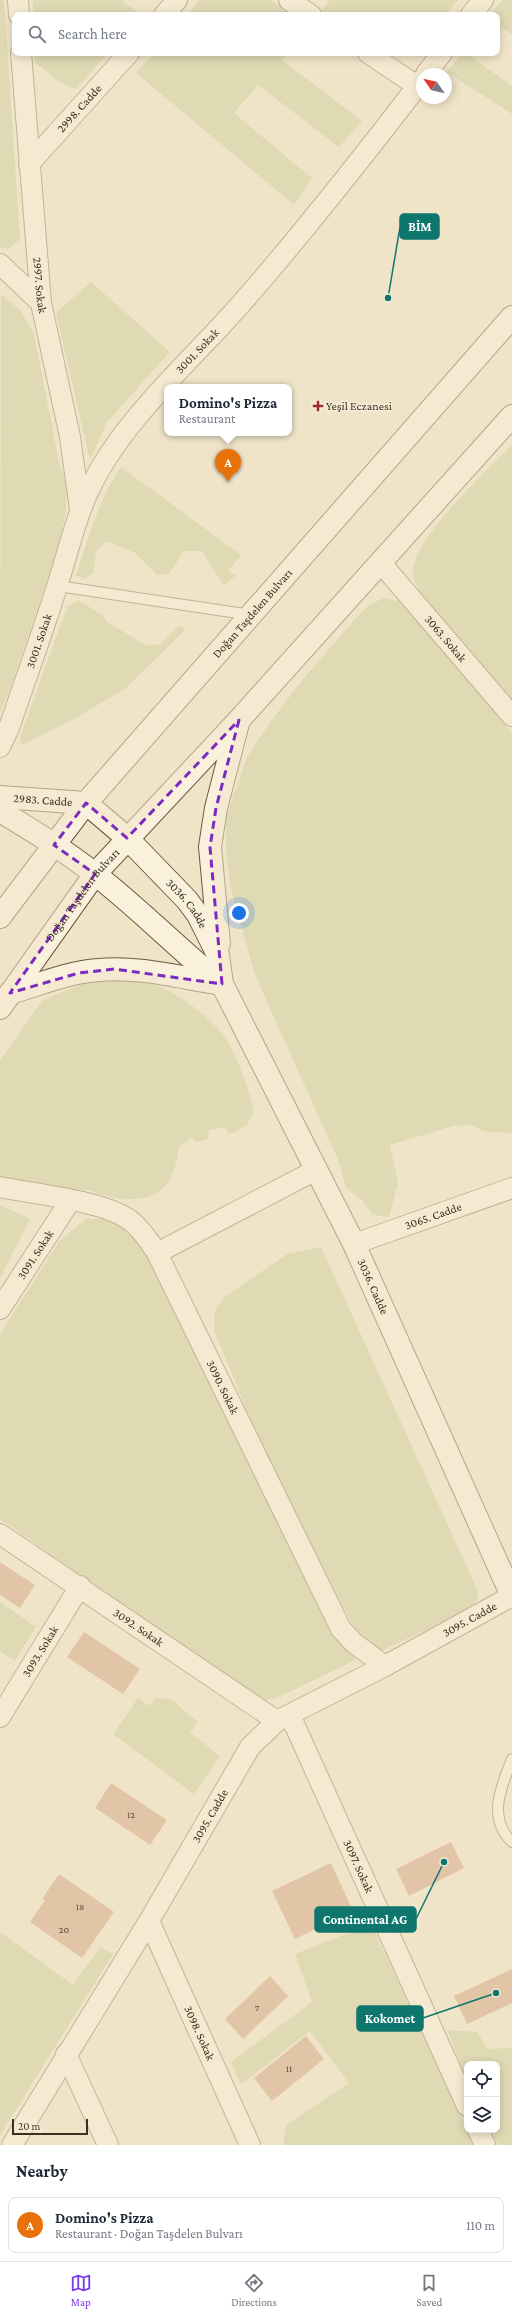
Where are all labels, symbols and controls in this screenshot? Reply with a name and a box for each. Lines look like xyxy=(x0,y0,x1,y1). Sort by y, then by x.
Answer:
search box xyxy=(12,12,500,56)
icon: search xyxy=(26,23,48,45)
text: Search here xyxy=(58,26,127,42)
north arrow xyxy=(416,68,452,104)
street label: 2998. Cadde xyxy=(54,81,104,135)
callout: BİM xyxy=(400,214,439,239)
text: BİM xyxy=(408,219,432,234)
street label: 2997. Sokak xyxy=(30,257,50,315)
street label: 3001. Sokak xyxy=(172,325,222,376)
popup xyxy=(164,384,292,436)
text: Domino's Pizza xyxy=(179,395,277,411)
place label: Yeşil Eczanesi xyxy=(326,399,392,413)
marker: Yeşil Eczanesi xyxy=(313,401,323,411)
text: Restaurant xyxy=(179,411,235,426)
pin: A xyxy=(215,449,241,482)
street label: Doğan Taşdelen Bulvarı xyxy=(210,566,295,661)
street label: 3001. Sokak xyxy=(23,612,55,670)
street label: 3063. Sokak xyxy=(422,612,470,665)
street label: 2983. Cadde xyxy=(13,791,73,809)
street label: Doğan Taşdelen Bulvarı xyxy=(42,845,122,944)
street label: 3036. Cadde xyxy=(163,876,211,931)
your location xyxy=(229,903,249,923)
street label: 3065. Cadde xyxy=(403,1199,464,1232)
street label: 3091. Sokak xyxy=(14,1227,57,1282)
street label: 3036. Cadde xyxy=(355,1256,392,1317)
street label: 3090. Sokak xyxy=(203,1358,242,1417)
street label: 3095. Cadde xyxy=(440,1599,499,1640)
street label: 3092. Sokak xyxy=(111,1606,166,1650)
street label: 3093. Sokak xyxy=(19,1623,61,1679)
street label: 3095. Cadde xyxy=(189,1787,231,1845)
house number: 12 xyxy=(127,1809,135,1820)
street label: 3097. Sokak xyxy=(340,1837,377,1895)
house number: 18 xyxy=(76,1901,84,1912)
callout: Continental AG xyxy=(315,1907,416,1932)
text: Continental AG xyxy=(323,1912,407,1927)
house number: 20 xyxy=(59,1924,70,1935)
house number: 7 xyxy=(255,2002,260,2013)
street label: 3098. Sokak xyxy=(181,2004,218,2063)
callout: Kokomet xyxy=(357,2006,423,2031)
text: Kokomet xyxy=(365,2011,415,2026)
map controls xyxy=(464,2061,500,2133)
button: locate xyxy=(464,2061,500,2097)
house number: 11 xyxy=(286,2063,292,2074)
button: layers xyxy=(464,2097,500,2133)
scale bar xyxy=(12,2117,88,2136)
text: 20 m xyxy=(18,2120,40,2132)
text: Nearby xyxy=(16,2162,68,2181)
text: Domino's Pizza xyxy=(55,2210,154,2226)
text: A xyxy=(26,2218,34,2233)
text: 110 m xyxy=(466,2218,495,2233)
text: Restaurant · Doğan Taşdelen Bulvarı xyxy=(55,2226,243,2241)
tab: Map xyxy=(70,2272,92,2308)
tab: Directions xyxy=(231,2272,277,2308)
tab: Saved xyxy=(416,2272,442,2308)

